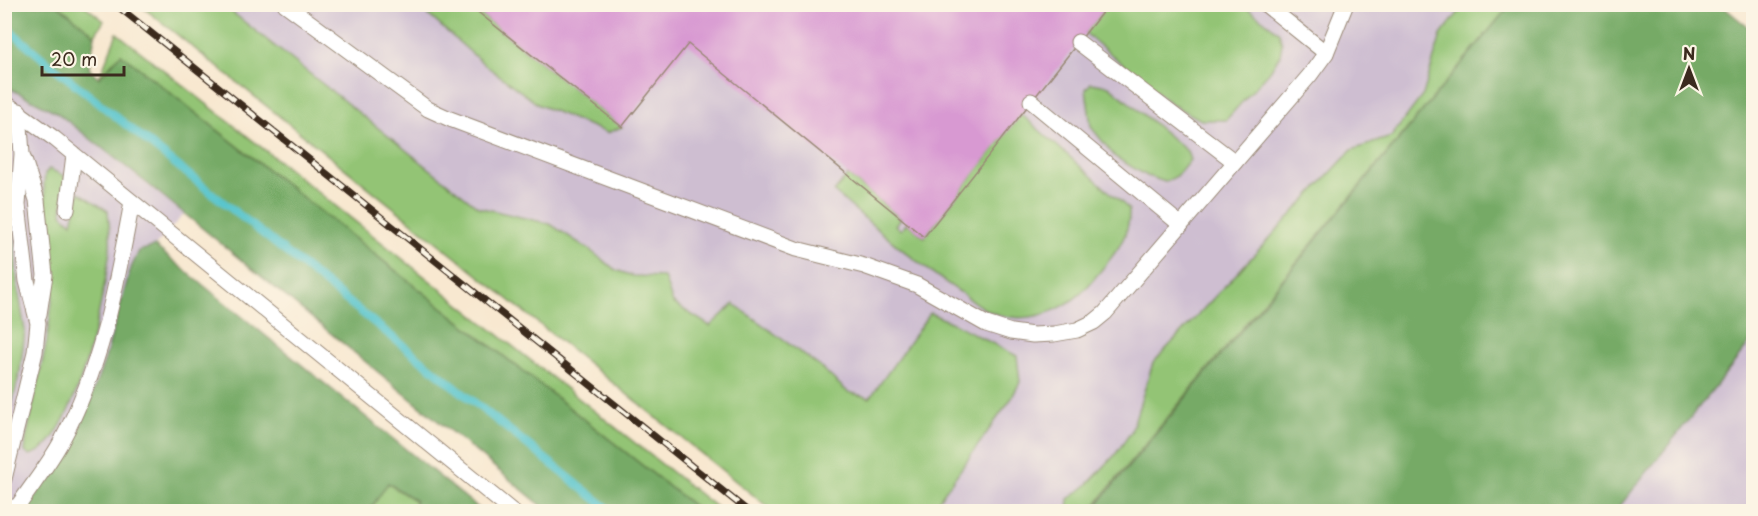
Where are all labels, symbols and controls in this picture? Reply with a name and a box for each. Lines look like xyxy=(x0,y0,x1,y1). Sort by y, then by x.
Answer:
scale bar xyxy=(42,39,124,77)
north arrow xyxy=(1659,39,1719,99)
text: N xyxy=(1683,41,1695,65)
text: 20 m xyxy=(51,45,97,72)

